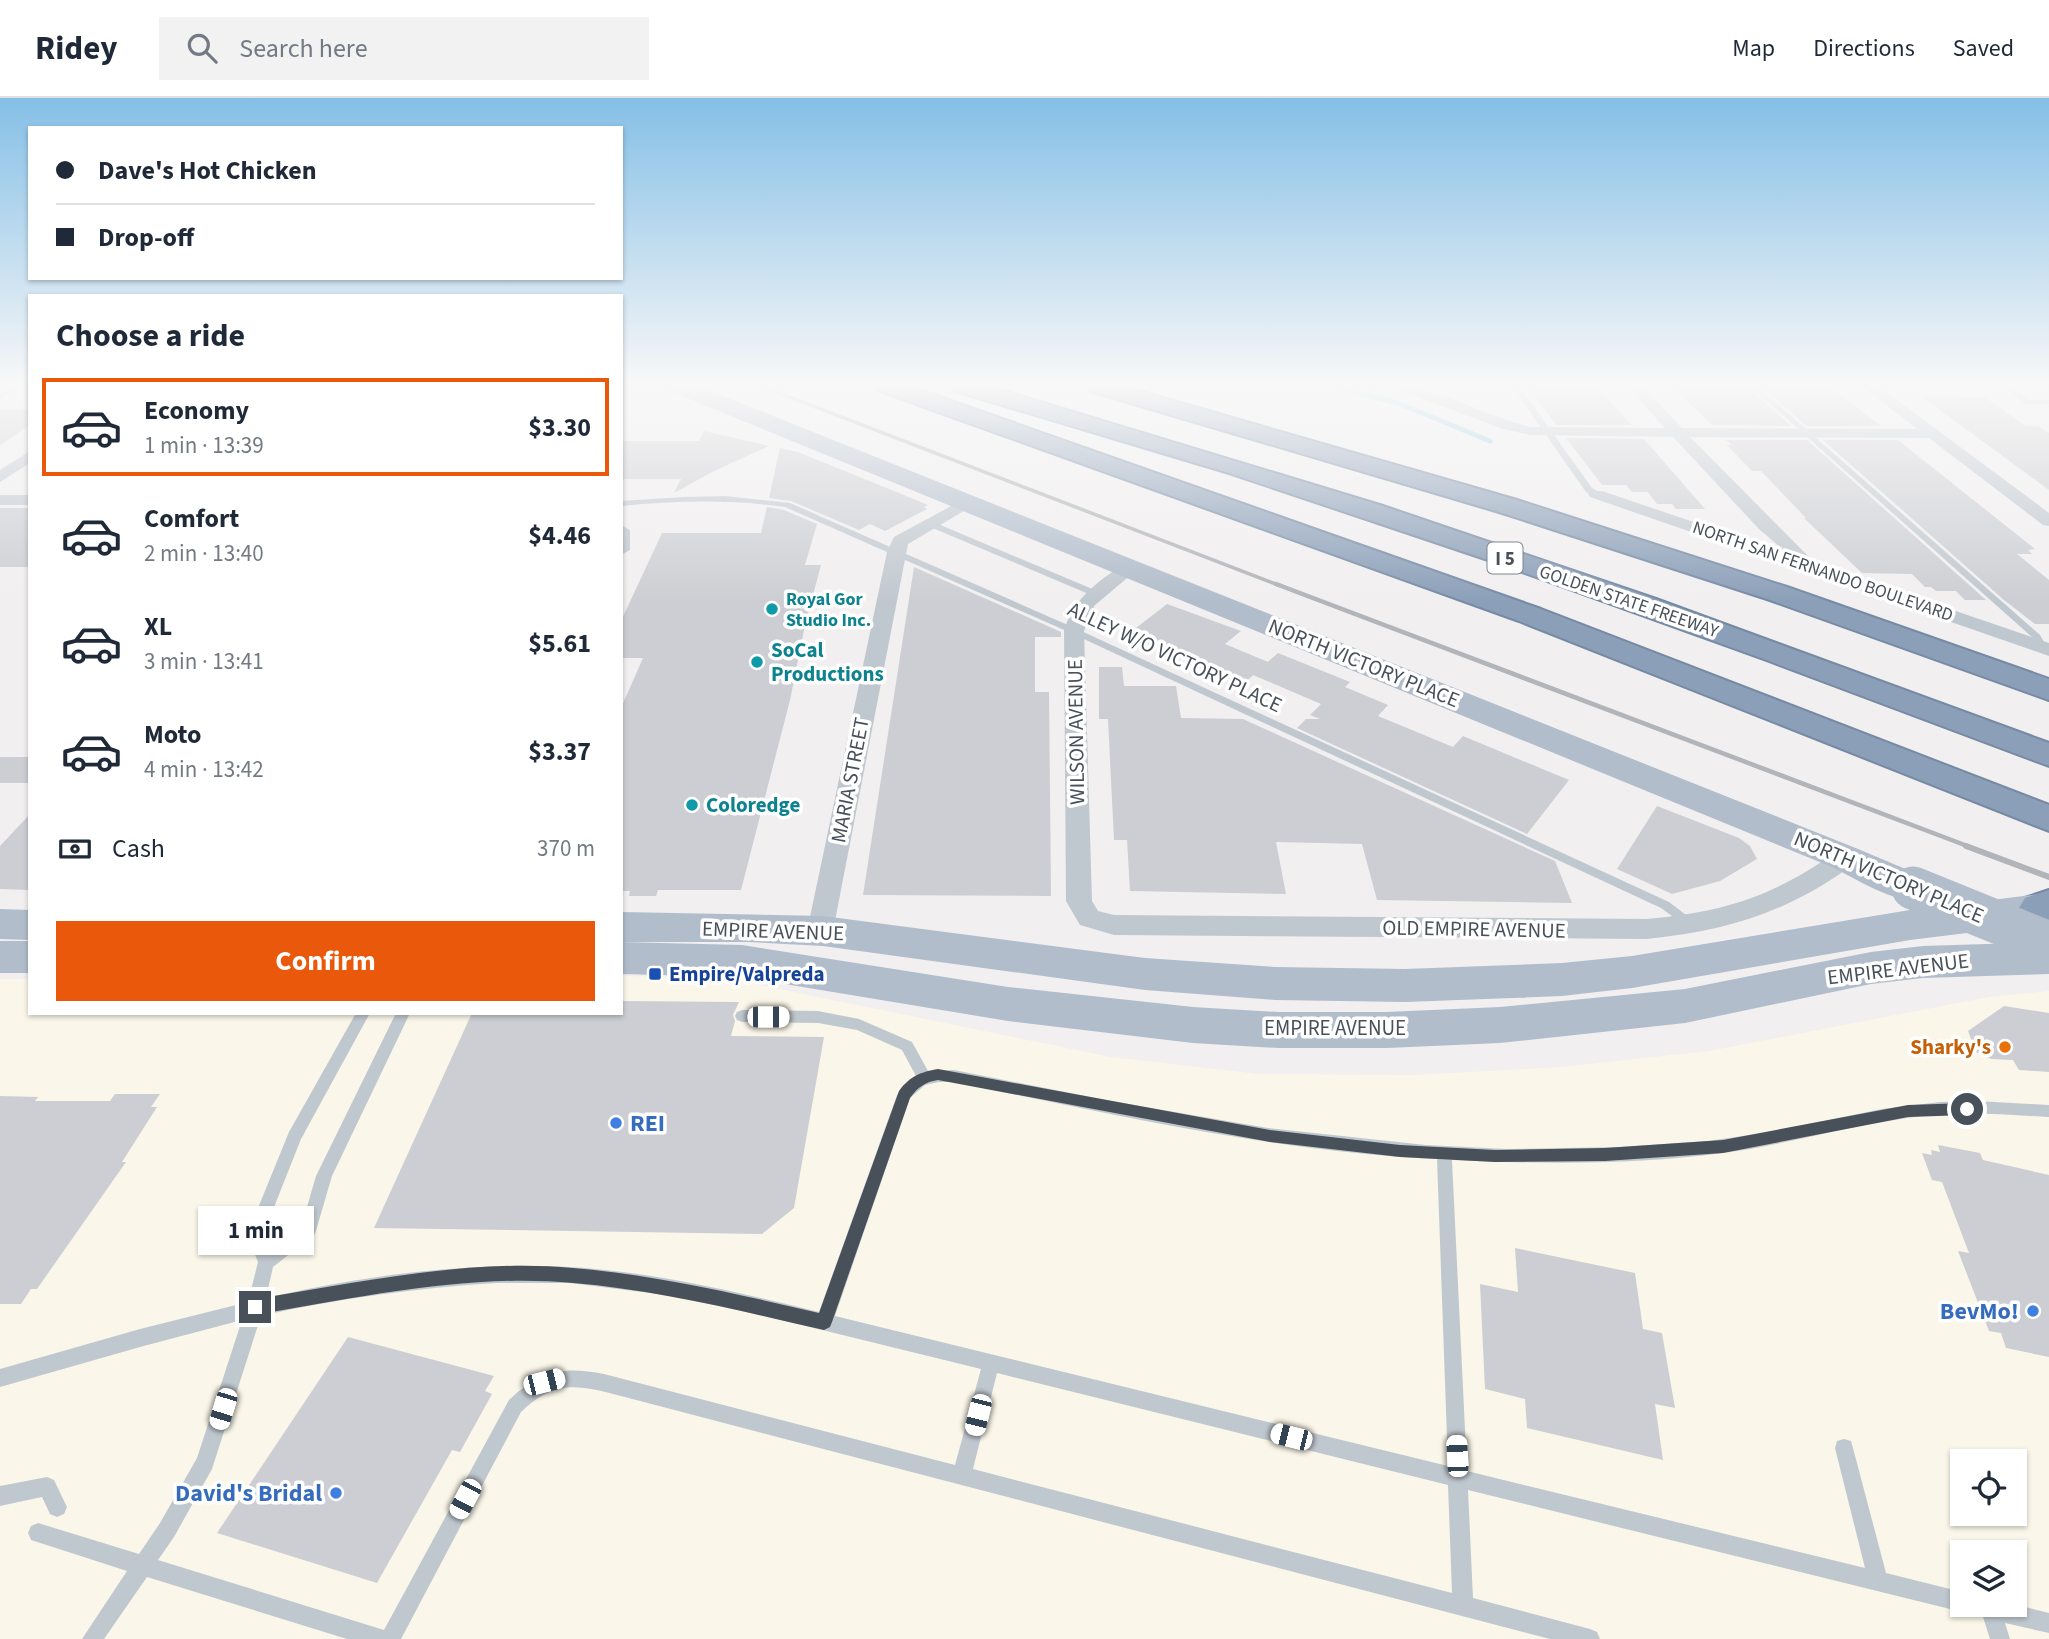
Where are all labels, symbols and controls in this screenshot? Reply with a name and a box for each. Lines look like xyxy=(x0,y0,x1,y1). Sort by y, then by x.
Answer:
search box xyxy=(159,17,649,80)
text: Ridey xyxy=(35,25,117,72)
icon: search xyxy=(183,29,221,67)
text: Search here xyxy=(239,30,368,67)
text: Map xyxy=(1732,31,1775,66)
text: Directions xyxy=(1813,31,1915,66)
text: Saved xyxy=(1953,31,2014,66)
text: Dave's Hot Chicken xyxy=(98,152,317,189)
text: Drop-off xyxy=(98,219,194,256)
text: Choose a ride xyxy=(56,313,245,359)
text: Economy xyxy=(144,392,249,429)
icon: car xyxy=(60,396,123,459)
text: $3.30 xyxy=(528,409,591,446)
text: 1 min · 13:39 xyxy=(144,429,264,462)
text: Comfort xyxy=(144,500,239,537)
icon: car xyxy=(60,504,123,567)
street label: NORTH SAN FERNANDO BOULEVARD xyxy=(1689,515,1956,628)
text: $4.46 xyxy=(528,517,591,554)
text: 2 min · 13:40 xyxy=(144,537,264,570)
road number: I 5 xyxy=(1488,542,1522,573)
street label: GOLDEN STATE FREEWAY xyxy=(1536,559,1722,644)
place label: Royal Gor Studio Inc. xyxy=(786,587,871,633)
street label: ALLEY W/O VICTORY PLACE xyxy=(1063,594,1287,720)
marker: Royal Gor Studio Inc. xyxy=(764,601,780,617)
text: XL xyxy=(144,608,172,645)
street label: NORTH VICTORY PLACE xyxy=(1264,611,1464,715)
icon: car xyxy=(60,612,123,675)
text: $5.61 xyxy=(528,625,591,662)
place label: SoCal Productions xyxy=(771,635,884,689)
text: 3 min · 13:41 xyxy=(144,645,264,678)
marker: SoCal Productions xyxy=(749,654,765,670)
street label: WILSON AVENUE xyxy=(1060,659,1092,805)
street label: MARIA STREET xyxy=(823,715,877,845)
text: Moto xyxy=(144,716,201,753)
icon: car xyxy=(60,720,123,783)
text: $3.37 xyxy=(528,733,591,770)
text: 4 min · 13:42 xyxy=(144,753,264,786)
place label: Coloredge xyxy=(706,790,800,820)
marker: Coloredge xyxy=(684,797,700,813)
street label: NORTH VICTORY PLACE xyxy=(1789,823,1989,931)
icon: cash xyxy=(56,830,94,868)
text: Cash xyxy=(112,830,165,867)
text: 370 m xyxy=(537,832,595,865)
street label: OLD EMPIRE AVENUE xyxy=(1382,912,1566,946)
street label: EMPIRE AVENUE xyxy=(701,914,845,948)
button: Confirm xyxy=(56,921,595,1001)
street label: EMPIRE AVENUE xyxy=(1826,945,1970,993)
place label: Empire/Valpreda xyxy=(669,959,825,989)
marker: Empire/Valpreda xyxy=(647,966,663,982)
car xyxy=(748,1007,790,1028)
street label: EMPIRE AVENUE xyxy=(1264,1013,1406,1043)
place label: Sharky's xyxy=(1910,1032,1991,1062)
marker: Sharky's xyxy=(1997,1039,2013,1055)
route start xyxy=(1951,1093,1983,1125)
place label: REI xyxy=(630,1106,665,1141)
marker: REI xyxy=(608,1115,624,1131)
callout: 1 min xyxy=(197,1206,313,1254)
text: 1 min xyxy=(228,1214,284,1247)
route end xyxy=(239,1291,271,1323)
place label: BevMo! xyxy=(1940,1294,2019,1329)
marker: BevMo! xyxy=(2025,1303,2041,1319)
car xyxy=(522,1367,567,1397)
car xyxy=(207,1386,240,1432)
car xyxy=(963,1392,994,1438)
car xyxy=(1269,1422,1314,1452)
car xyxy=(1446,1434,1469,1478)
map controls xyxy=(1950,1449,2027,1617)
button: locate xyxy=(1950,1449,2027,1526)
place label: David's Bridal xyxy=(175,1476,322,1511)
car xyxy=(446,1476,485,1522)
marker: David's Bridal xyxy=(328,1485,344,1501)
button: layers xyxy=(1950,1540,2027,1617)

